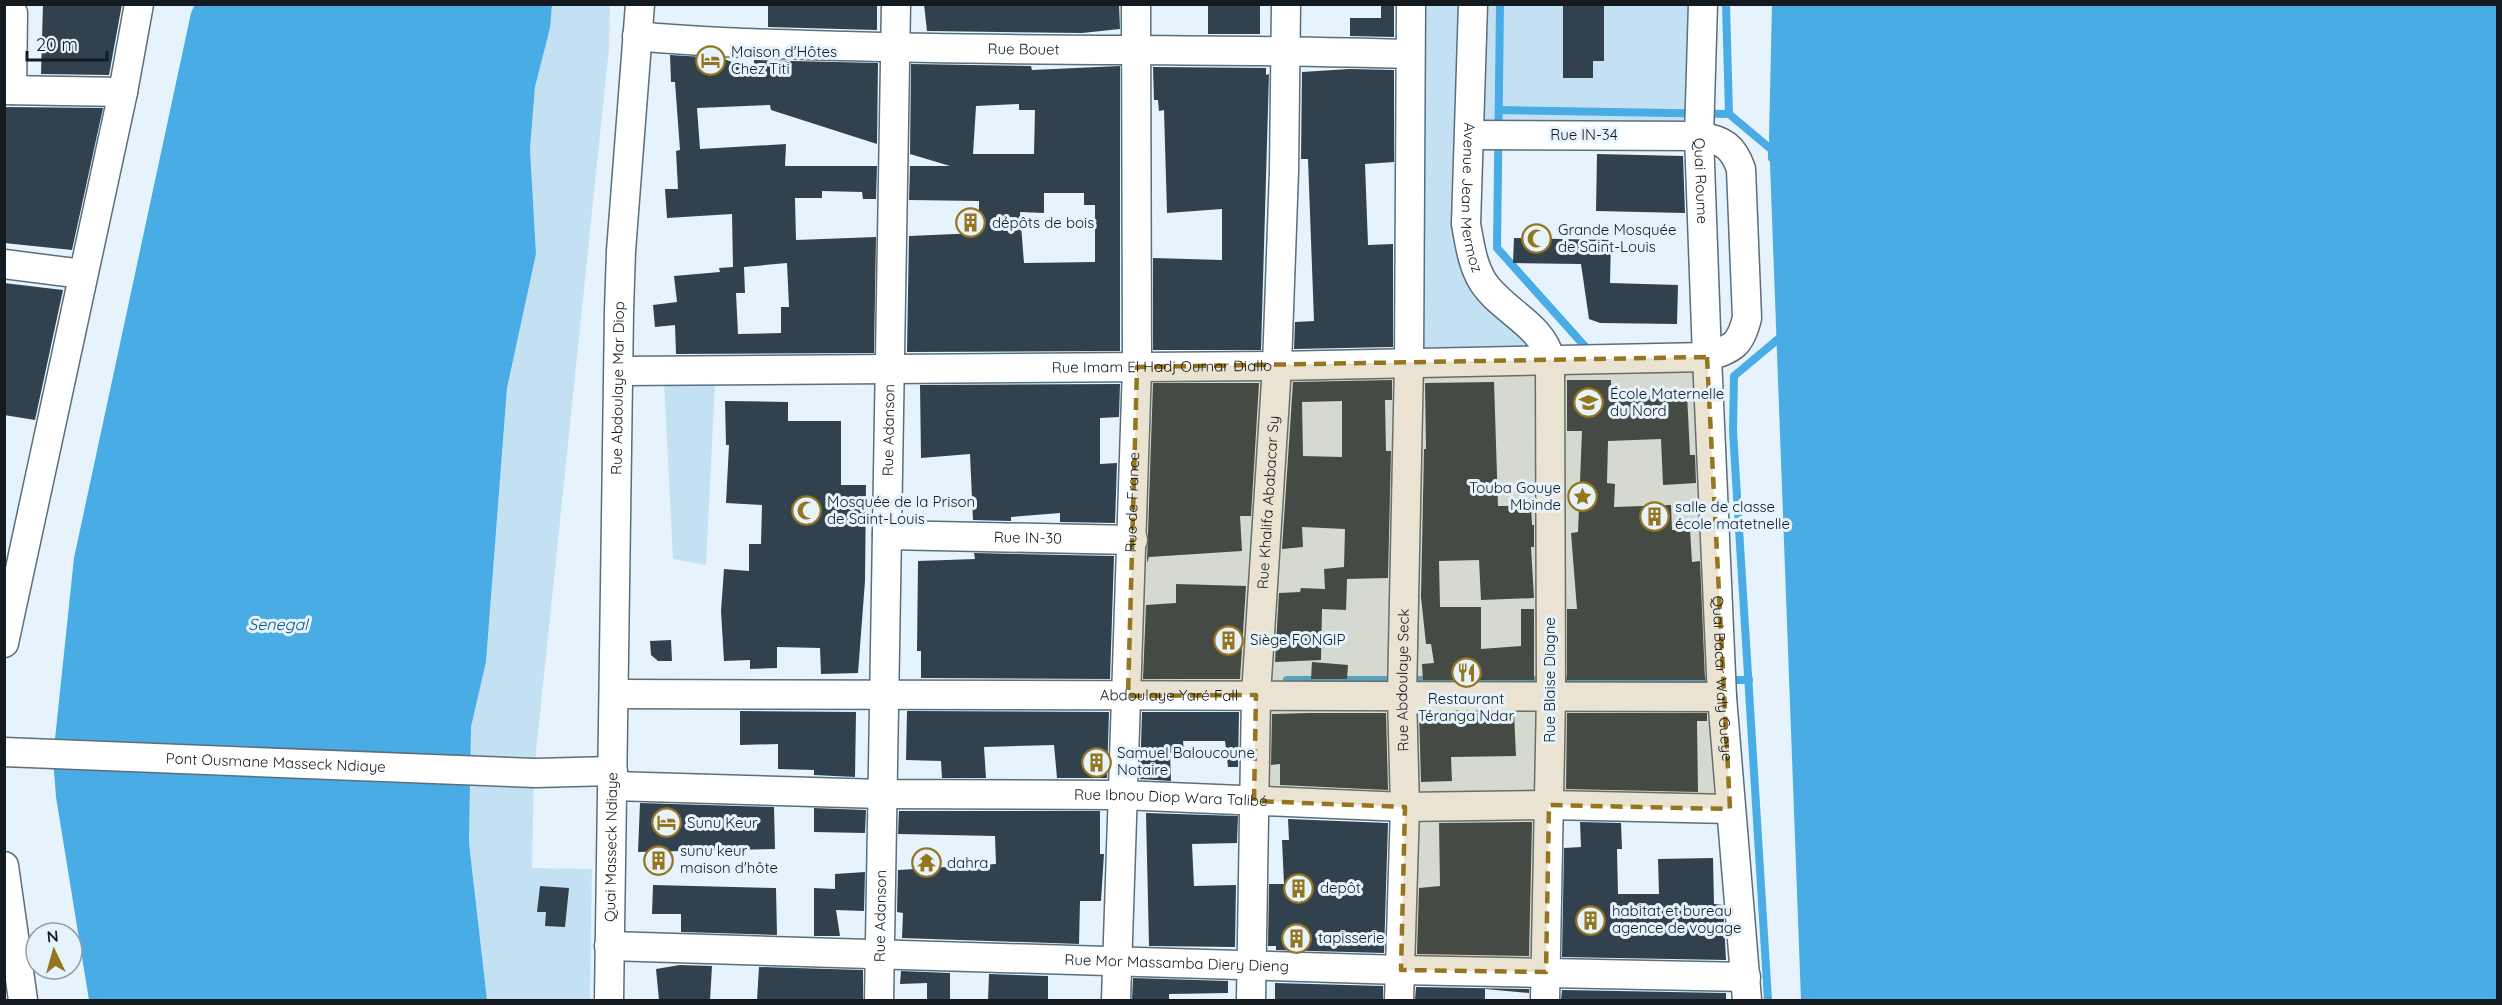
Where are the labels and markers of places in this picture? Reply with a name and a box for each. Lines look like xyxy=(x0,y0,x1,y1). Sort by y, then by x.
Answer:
place label: Maison d'Hôtes Chez Titi xyxy=(731,42,837,78)
hotel icon: Maison d'Hôtes Chez Titi xyxy=(694,45,726,77)
building icon: dépôts de bois xyxy=(955,207,987,239)
place label: dépôts de bois xyxy=(992,213,1094,232)
place label: Grande Mosquée de Saint-Louis xyxy=(1558,220,1677,256)
mosque icon: Grande Mosquée de Saint-Louis xyxy=(1521,223,1553,255)
place label: École Maternelle du Nord xyxy=(1610,384,1724,420)
school or university icon: École Maternelle du Nord xyxy=(1573,387,1605,419)
place label: Touba Gouye Mbinde xyxy=(1469,478,1561,514)
place icon: Touba Gouye Mbinde xyxy=(1566,481,1598,513)
place label: Mosquée de la Prison de Saint-Louis xyxy=(827,492,975,528)
mosque icon: Mosquée de la Prison de Saint-Louis xyxy=(790,495,822,527)
place label: salle de classe école matetnelle xyxy=(1675,497,1790,533)
building icon: salle de classe école matetnelle xyxy=(1638,500,1670,532)
building icon: Siège FONGIP xyxy=(1213,624,1245,656)
place label: Siège FONGIP xyxy=(1250,630,1346,649)
restaurant icon: Restaurant Téranga Ndar xyxy=(1450,656,1482,688)
place label: Restaurant Téranga Ndar xyxy=(1418,689,1514,725)
place label: Samuel Baloucoune Notaire xyxy=(1117,743,1255,779)
building icon: Samuel Baloucoune Notaire xyxy=(1080,746,1112,778)
hotel icon: Sunu Keur xyxy=(650,807,682,839)
place label: Sunu Keur xyxy=(687,813,758,832)
place label: sunu keur maison d'hôte xyxy=(680,841,778,877)
building icon: sunu keur maison d'hôte xyxy=(643,844,675,876)
temple icon: dahra xyxy=(910,847,942,879)
place label: dahra xyxy=(947,853,988,872)
building icon: depôt xyxy=(1283,872,1315,904)
place label: depôt xyxy=(1320,878,1361,897)
place label: habitat et bureau agence de voyage xyxy=(1612,901,1741,937)
building icon: habitat et bureau agence de voyage xyxy=(1575,904,1607,936)
building icon: tapisserie xyxy=(1281,922,1313,954)
place label: tapisserie xyxy=(1318,928,1384,947)

